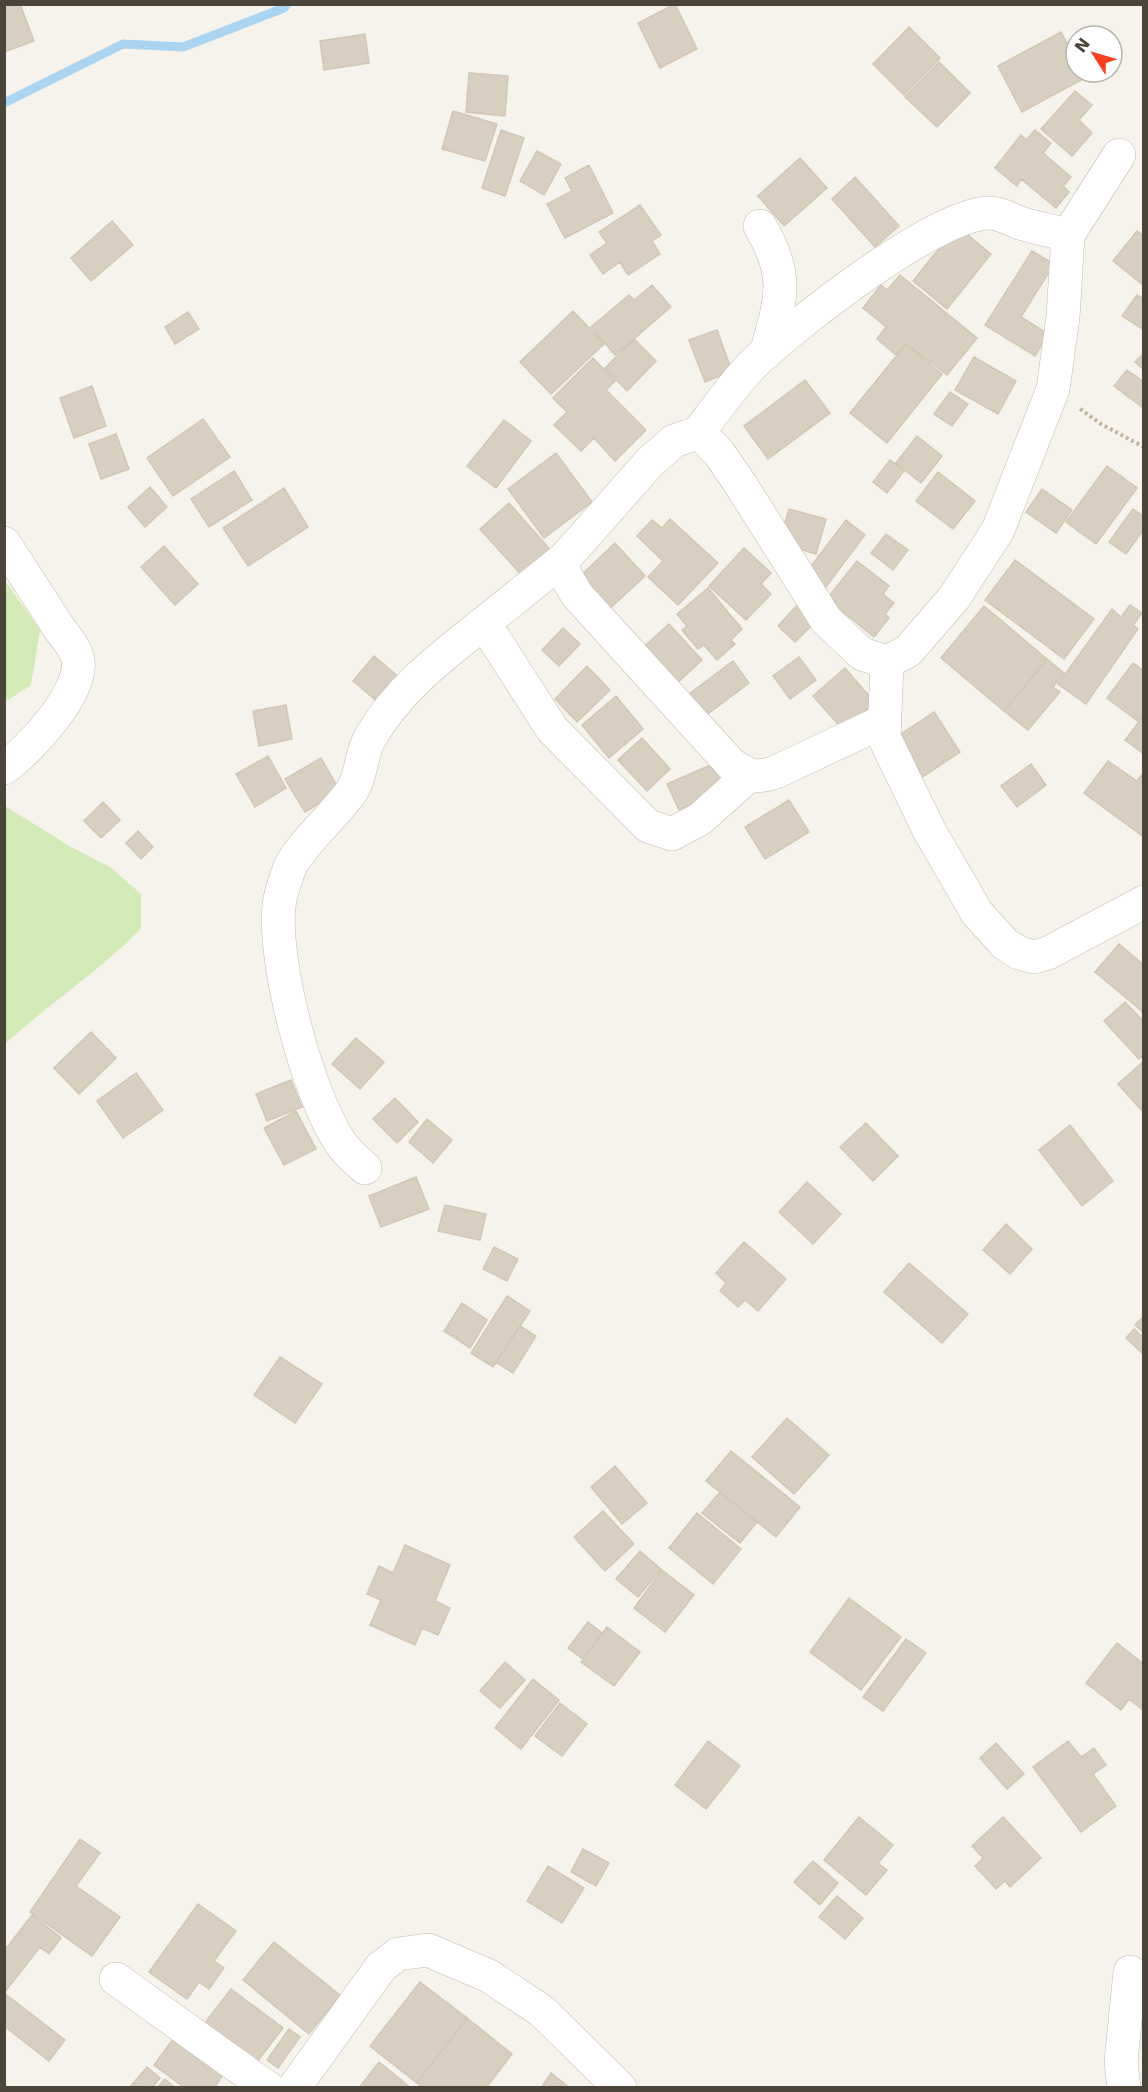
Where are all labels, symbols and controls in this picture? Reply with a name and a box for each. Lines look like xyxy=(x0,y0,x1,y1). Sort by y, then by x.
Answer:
north arrow xyxy=(1064,24,1124,84)
text: N xyxy=(1071,34,1094,56)

